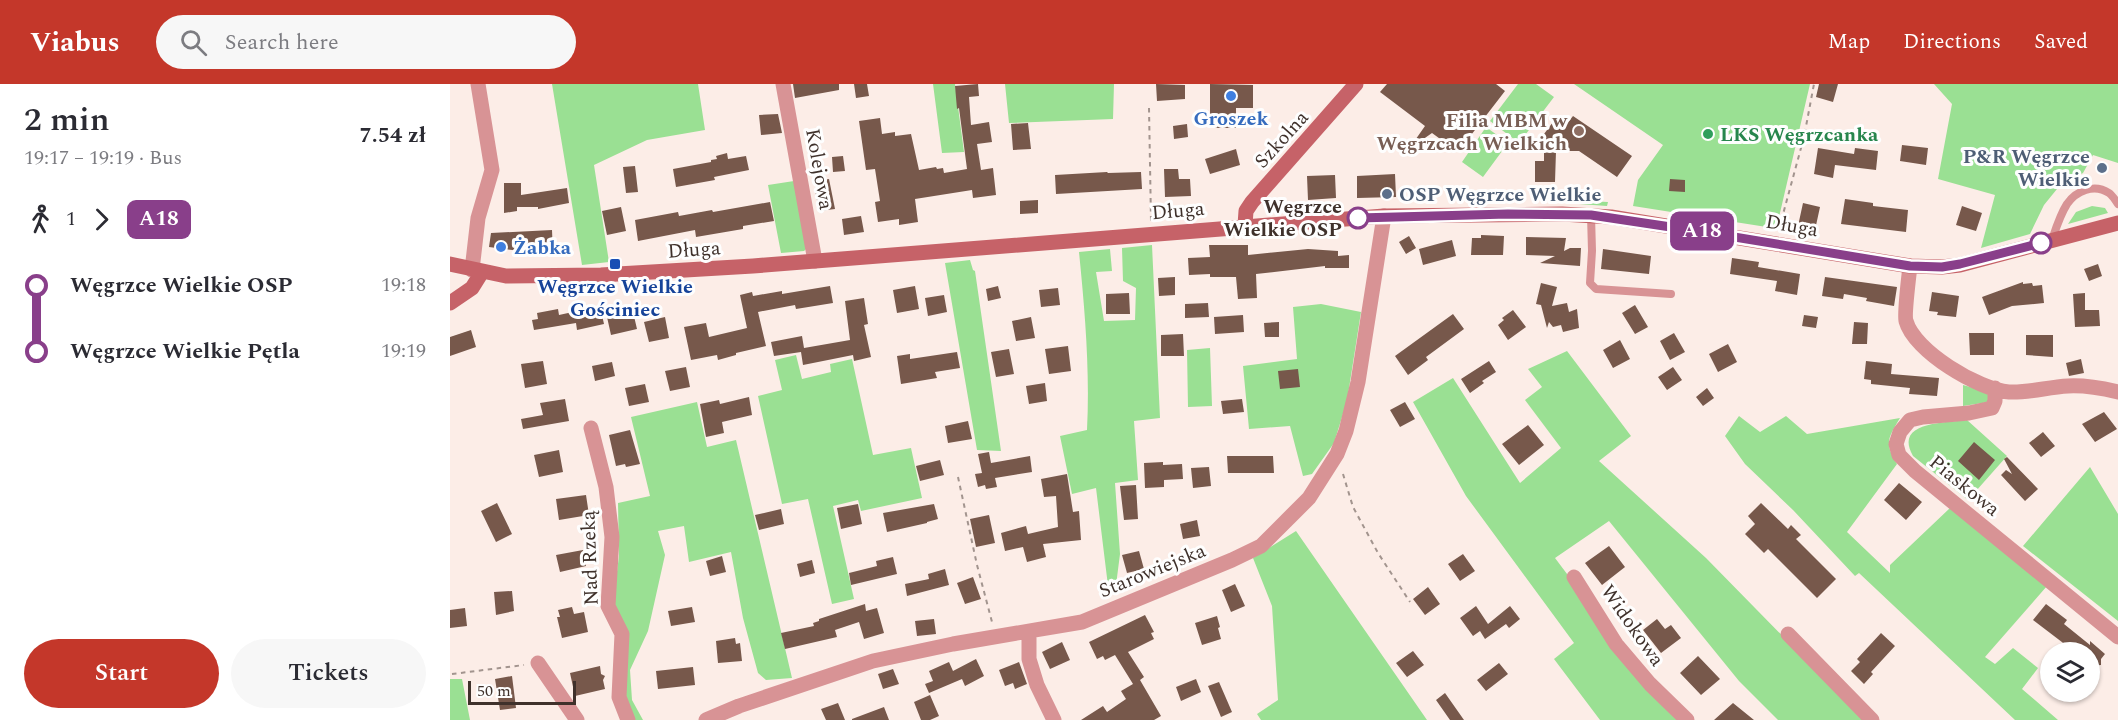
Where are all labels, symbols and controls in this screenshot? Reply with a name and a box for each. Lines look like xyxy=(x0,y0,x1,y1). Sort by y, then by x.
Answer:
search box xyxy=(156,15,576,69)
text: Viabus xyxy=(30,21,120,64)
icon: search xyxy=(177,26,210,59)
text: Search here xyxy=(225,26,339,59)
text: Map xyxy=(1828,26,1870,58)
text: Directions xyxy=(1903,26,2001,58)
text: Saved xyxy=(2034,26,2088,58)
marker: Groszek xyxy=(1224,89,1238,103)
text: 2 min xyxy=(24,95,110,145)
place label: Groszek xyxy=(1193,104,1269,134)
street label: Szkolna xyxy=(1248,104,1316,175)
place label: Filia MBM w Węgrzcach Wielkich xyxy=(1377,106,1568,159)
text: 7.54 zł xyxy=(359,119,426,152)
place label: LKS Węgrzcanka xyxy=(1720,120,1879,150)
marker: Filia MBM w Węgrzcach Wielkich xyxy=(1572,124,1586,138)
street label: Kolejowa xyxy=(797,126,841,212)
marker: LKS Węgrzcanka xyxy=(1701,127,1715,141)
place label: P&R Węgrzce Wielkie xyxy=(1963,142,2090,195)
text: 19:17 – 19:19 · Bus xyxy=(24,143,182,173)
marker: P&R Węgrzce Wielkie xyxy=(2095,161,2109,175)
place label: OSP Węgrzce Wielkie xyxy=(1399,180,1601,210)
marker: OSP Węgrzce Wielkie xyxy=(1380,187,1394,201)
place label: Węgrzce Wielkie OSP xyxy=(1223,192,1342,245)
street label: Długa xyxy=(1150,194,1206,228)
icon: walk xyxy=(24,203,57,236)
icon: forward xyxy=(85,203,118,236)
text: A18 xyxy=(139,203,179,235)
text: 1 xyxy=(66,204,76,234)
marker: Węgrzce Wielkie OSP xyxy=(1347,207,1369,229)
street label: Długa xyxy=(1763,207,1821,245)
line badge: A18 xyxy=(1668,212,1736,250)
text: A18 xyxy=(1682,215,1722,247)
unlabelled marker xyxy=(2030,232,2052,254)
place label: Żabka xyxy=(513,233,572,263)
street label: Długa xyxy=(667,233,722,267)
marker: Żabka xyxy=(494,240,508,254)
marker: Węgrzce Wielkie Gościniec xyxy=(608,257,622,271)
text: Węgrzce Wielkie OSP xyxy=(70,269,293,302)
text: 19:18 xyxy=(381,270,426,300)
place label: Węgrzce Wielkie Gościniec xyxy=(537,272,693,325)
text: Węgrzce Wielkie Pętla xyxy=(70,335,300,368)
text: 19:19 xyxy=(381,336,426,366)
street label: Piaskowa xyxy=(1922,448,2007,524)
street label: Nad Rzeką xyxy=(573,510,607,606)
street label: Starowiejska xyxy=(1094,536,1211,606)
street label: Widokowa xyxy=(1593,578,1672,673)
button: Start xyxy=(24,639,219,708)
button: Tickets xyxy=(231,639,426,708)
map controls xyxy=(2040,642,2100,702)
button: layers xyxy=(2040,642,2100,702)
scale bar xyxy=(468,678,576,706)
text: 50 m xyxy=(477,679,511,703)

